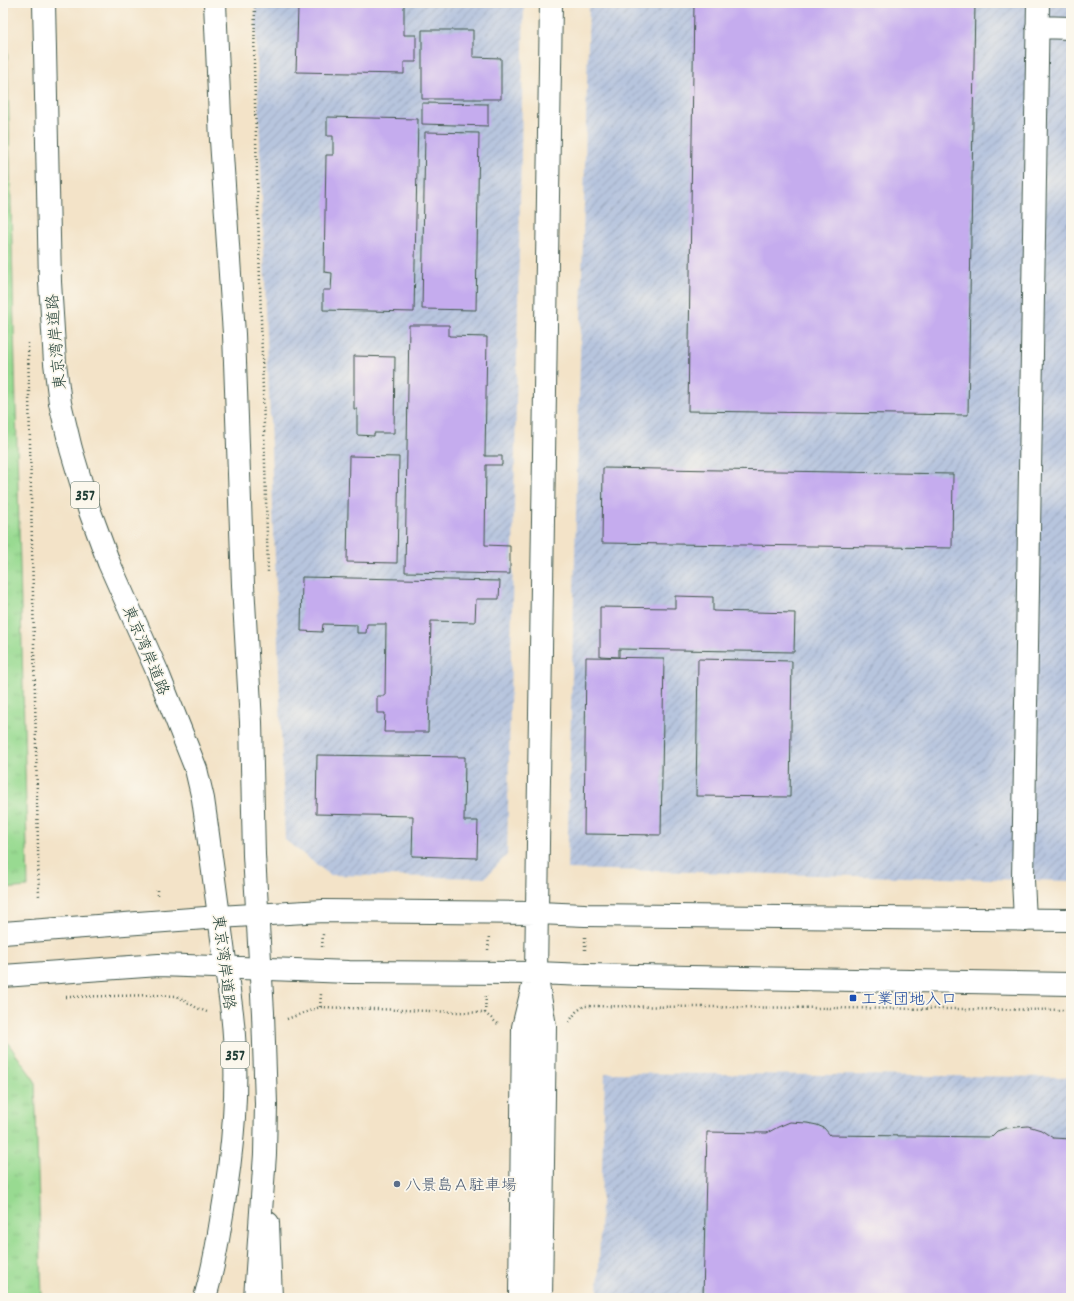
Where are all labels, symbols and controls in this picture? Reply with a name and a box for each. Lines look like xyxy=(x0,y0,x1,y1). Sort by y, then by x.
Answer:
street label: 東京湾岸道路 xyxy=(42,293,73,391)
road number: 357 xyxy=(71,482,99,508)
street label: 東京湾岸道路 xyxy=(115,602,174,700)
street label: 東京湾岸道路 xyxy=(205,913,240,1011)
place label: 工業団地入口 xyxy=(861,989,957,1012)
marker: 工業団地入口 xyxy=(848,993,858,1003)
road number: 357 xyxy=(221,1042,249,1068)
place label: 八景島Ａ駐車場 xyxy=(405,1175,517,1198)
marker: 八景島Ａ駐車場 xyxy=(392,1179,402,1189)

